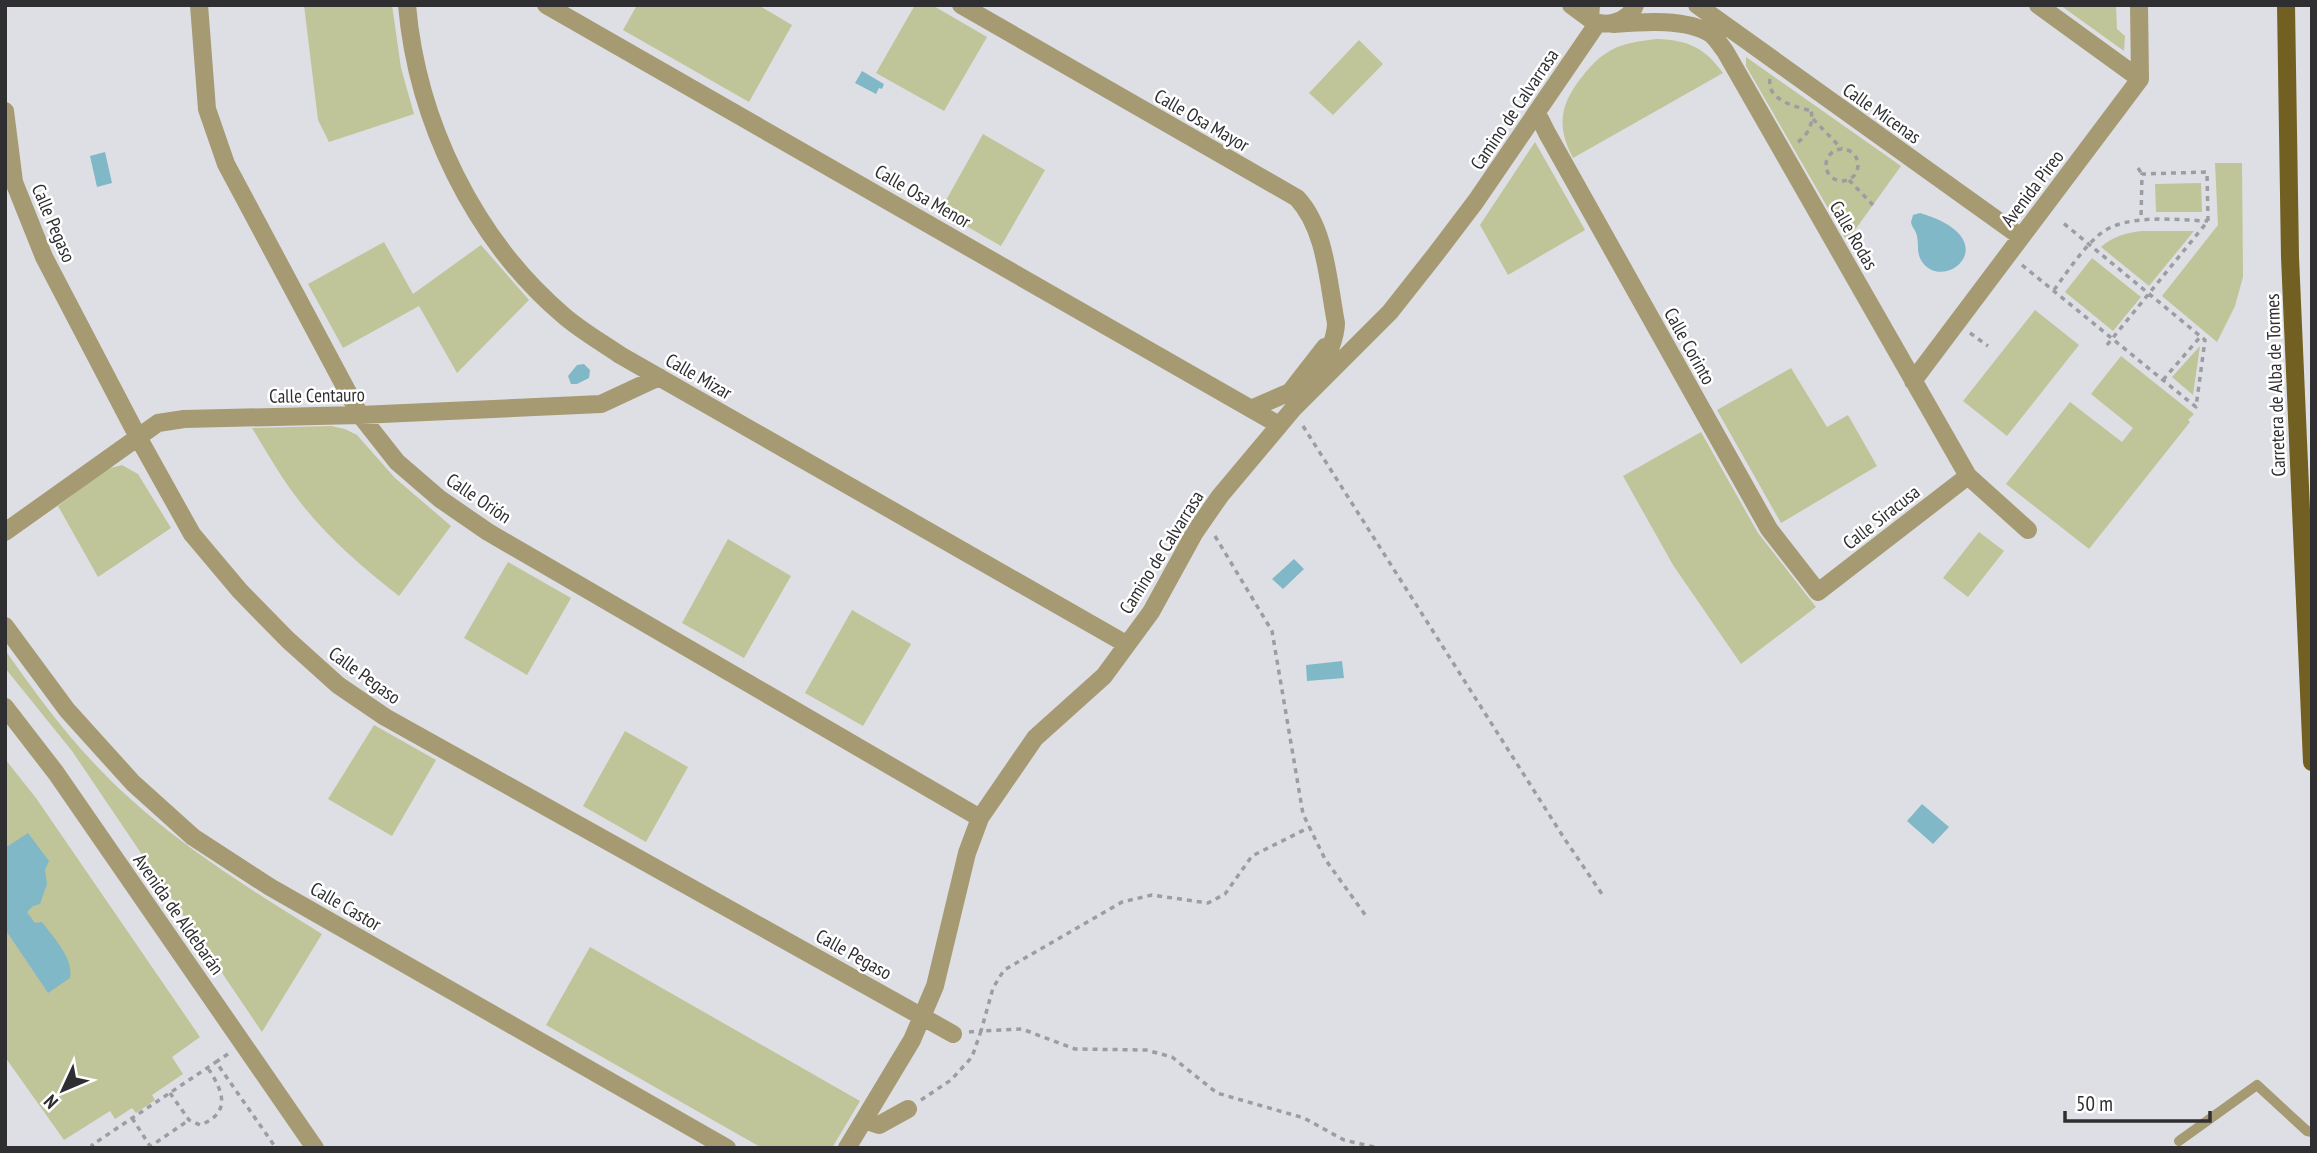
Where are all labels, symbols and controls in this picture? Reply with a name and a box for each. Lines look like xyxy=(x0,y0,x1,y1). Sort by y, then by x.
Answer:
street label: Camino de Calvarrasa xyxy=(1465,44,1563,174)
street label: Calle Micenas xyxy=(1838,77,1926,149)
street label: Calle Osa Mayor xyxy=(1150,83,1254,157)
street label: Avenida Pireo xyxy=(1995,145,2069,231)
street label: Calle Osa Menor xyxy=(871,159,976,234)
street label: Calle Pegaso xyxy=(27,180,81,266)
street label: Calle Rodas xyxy=(1825,196,1883,274)
street label: Carretera de Alba de Tormes xyxy=(2260,293,2290,477)
street label: Calle Corinto xyxy=(1659,303,1721,389)
street label: Calle Mizar xyxy=(662,347,737,405)
street label: Calle Centauro xyxy=(269,382,365,408)
street label: Calle Orión xyxy=(442,468,516,528)
street label: Calle Siracusa xyxy=(1838,480,1924,554)
street label: Camino de Calvarrasa xyxy=(1114,486,1208,618)
street label: Calle Pegaso xyxy=(324,641,406,709)
street label: Avenida de Aldebarán xyxy=(128,849,230,979)
street label: Calle Castor xyxy=(306,876,386,936)
street label: Calle Pegaso xyxy=(812,923,896,985)
north arrow xyxy=(28,1055,98,1125)
scale bar xyxy=(2065,1080,2210,1124)
text: N xyxy=(39,1090,63,1114)
text: 50 m xyxy=(2076,1090,2113,1117)

